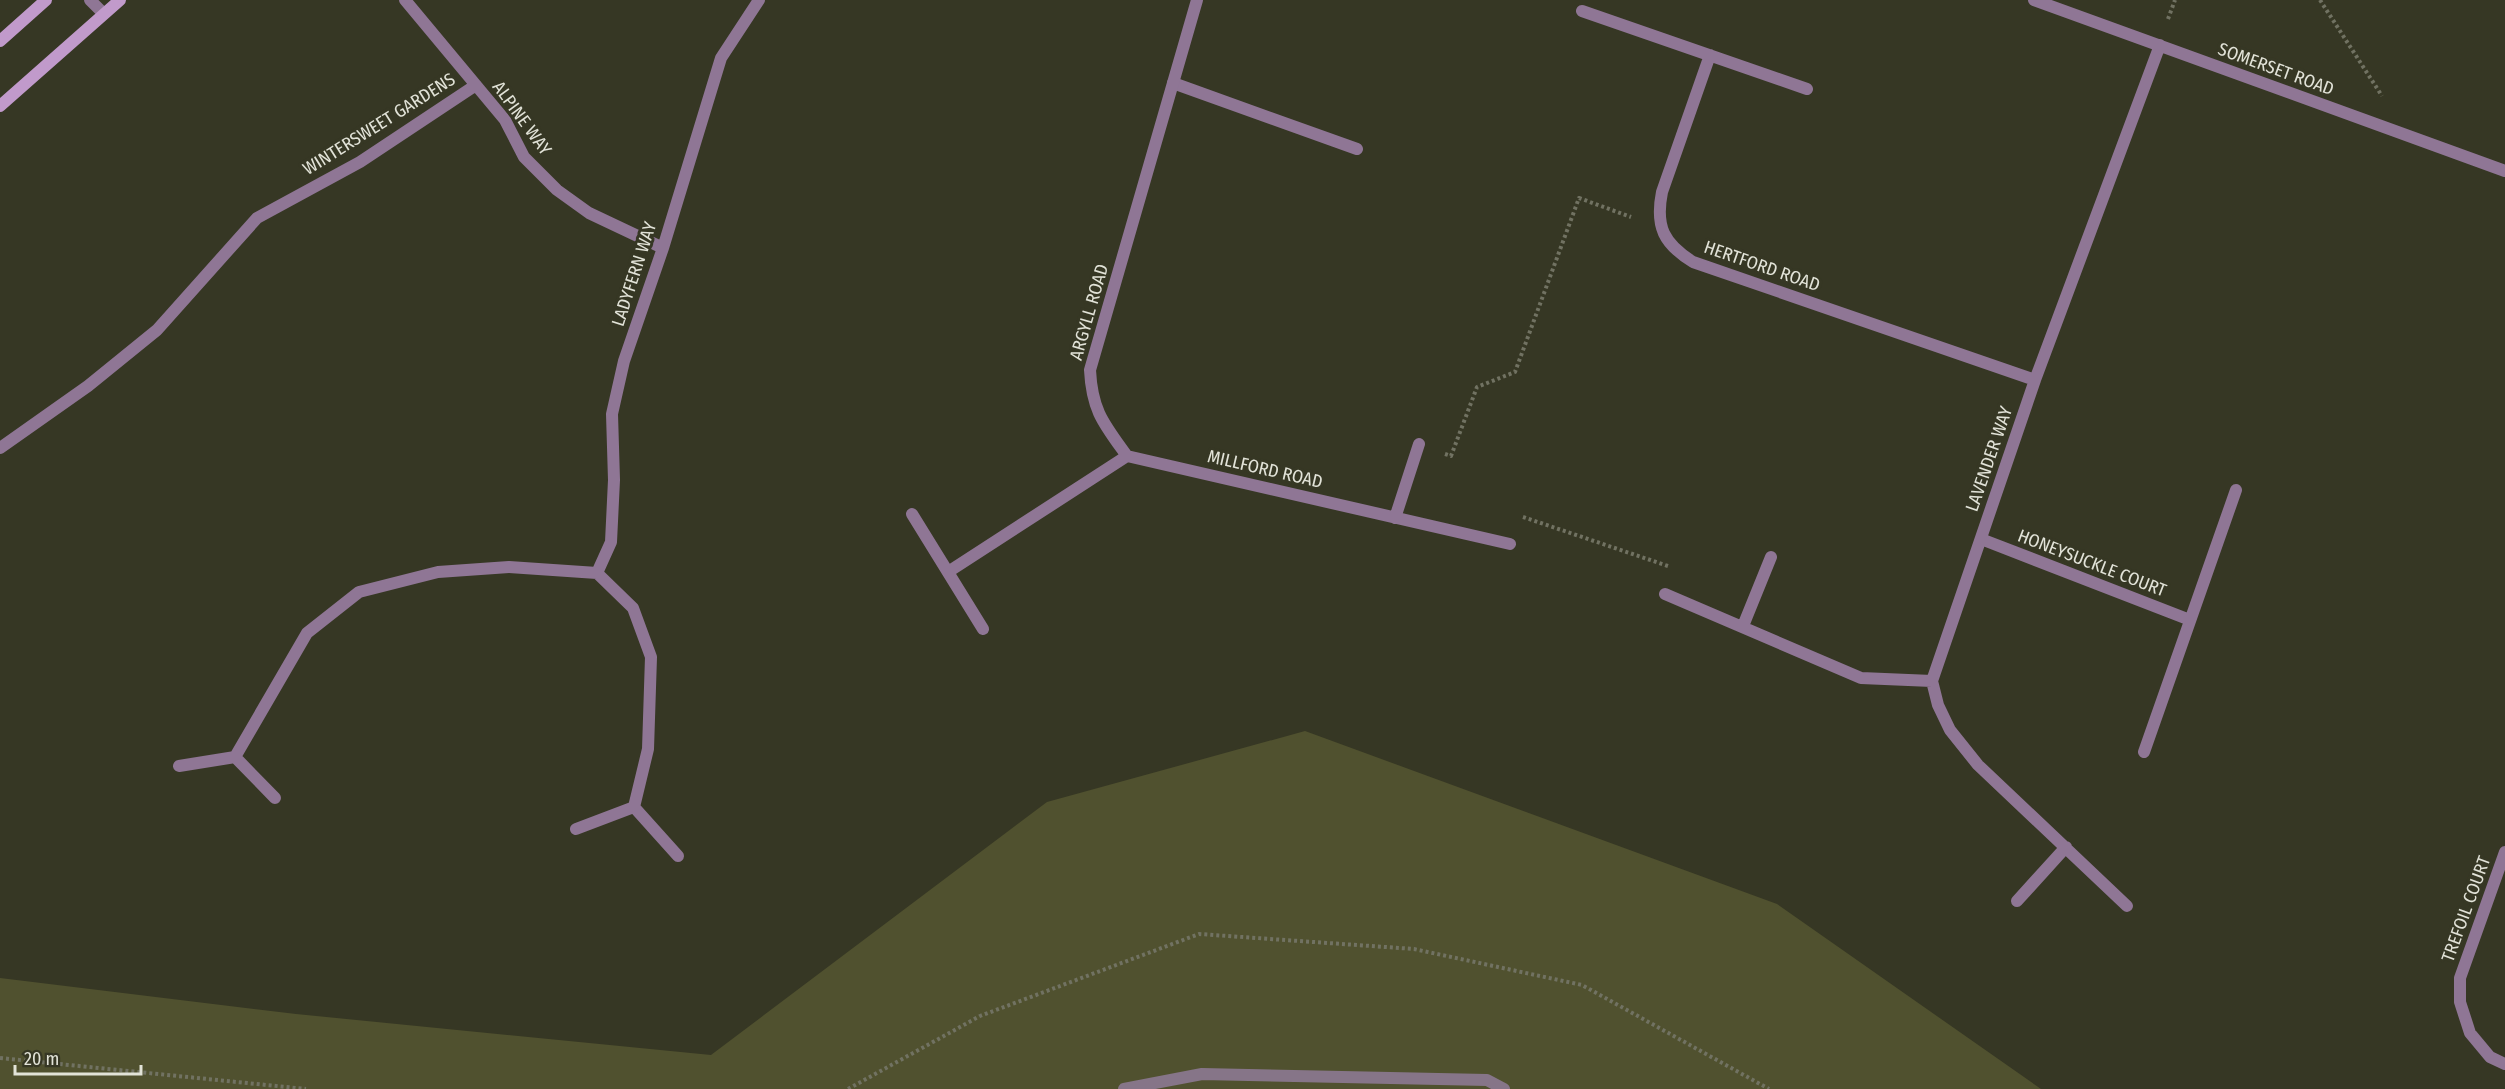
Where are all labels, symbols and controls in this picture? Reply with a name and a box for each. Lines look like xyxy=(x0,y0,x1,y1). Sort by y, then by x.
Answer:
street label: SOMERSET ROAD xyxy=(2215,38,2337,100)
street label: WINTERSWEET GARDENS xyxy=(299,68,459,180)
street label: ALPINE WAY xyxy=(488,77,556,159)
street label: LADYFERN WAY xyxy=(607,219,661,329)
street label: HERTFORD ROAD xyxy=(1701,236,1823,296)
street label: ARGYLL ROAD xyxy=(1065,261,1113,363)
street label: LAVENDER WAY xyxy=(1961,404,2017,514)
street label: MILLFORD ROAD xyxy=(1205,445,1325,493)
street label: HONEYSUCKLE COURT xyxy=(2015,525,2170,602)
street label: TREFOIL COURT xyxy=(2437,853,2496,965)
scale bar xyxy=(15,1038,141,1076)
text: 20 m xyxy=(24,1048,59,1070)

